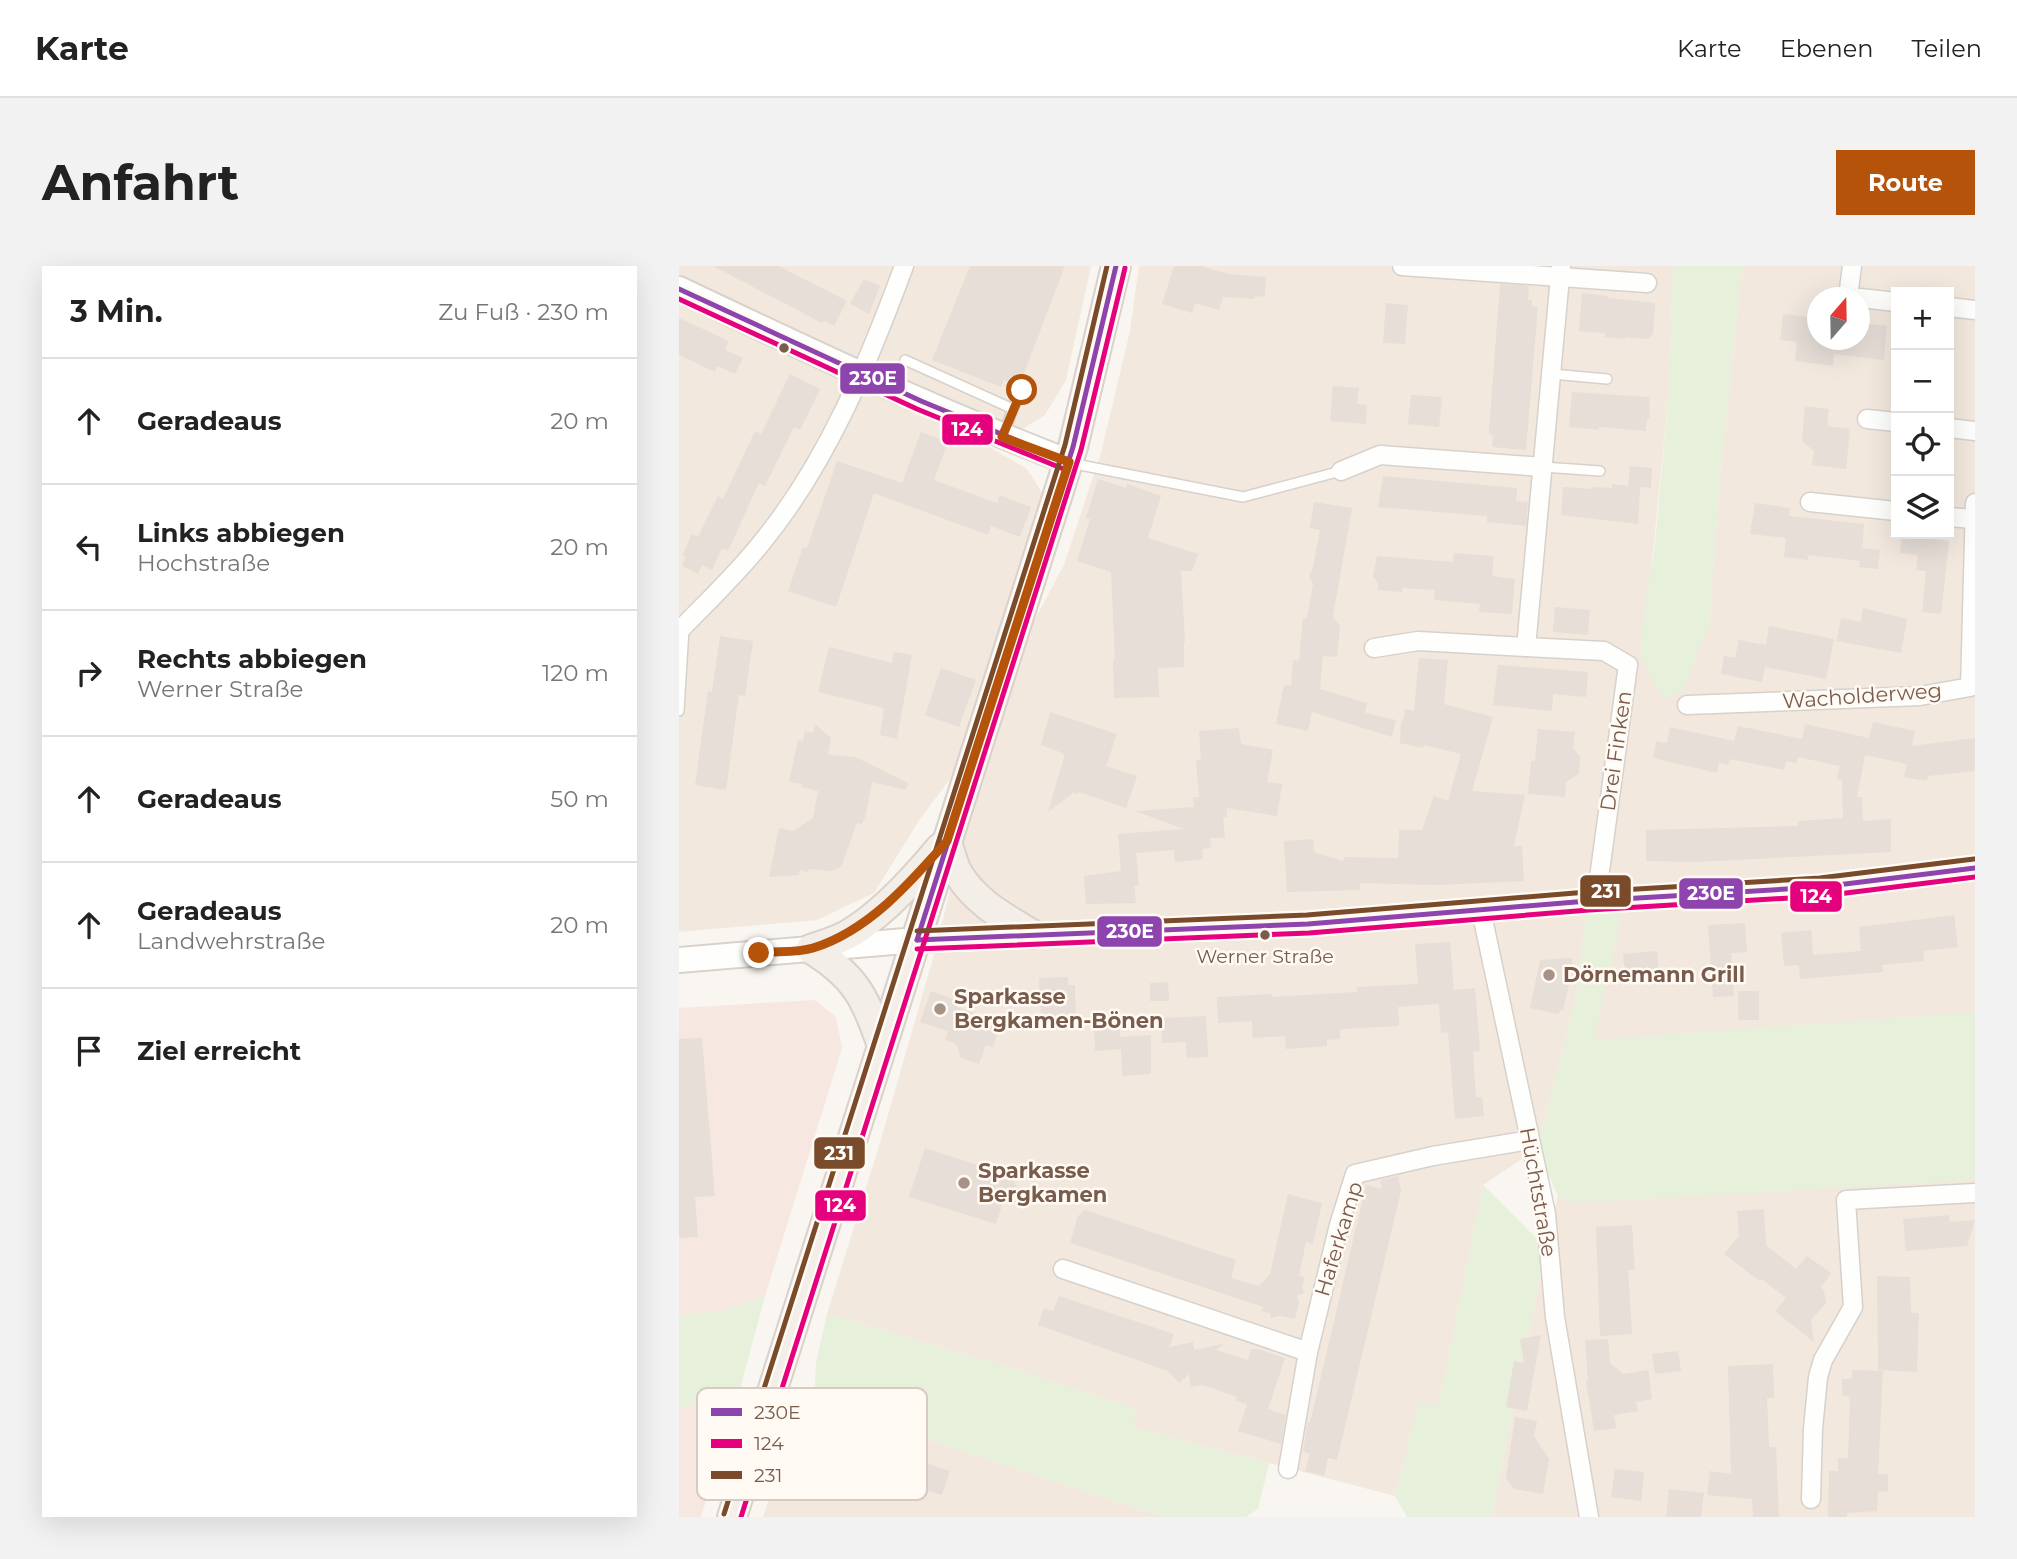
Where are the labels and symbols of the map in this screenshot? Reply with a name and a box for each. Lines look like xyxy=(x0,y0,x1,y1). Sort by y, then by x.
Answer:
north arrow xyxy=(1807,287,1870,350)
unlabelled marker xyxy=(777,341,791,355)
line badge: 230E xyxy=(839,362,906,395)
text: 230E xyxy=(849,367,897,390)
route start xyxy=(1006,374,1037,405)
line badge: 124 xyxy=(941,413,994,446)
text: 124 xyxy=(951,418,983,441)
street label: Wacholderweg xyxy=(1781,677,1943,714)
street label: Drei Finken xyxy=(1595,689,1636,813)
line badge: 231 xyxy=(1579,874,1632,908)
line badge: 230E xyxy=(1678,877,1744,910)
text: 231 xyxy=(1591,880,1621,903)
line badge: 124 xyxy=(1789,880,1843,913)
text: 230E xyxy=(1687,882,1735,905)
text: 124 xyxy=(1800,885,1832,908)
line badge: 230E xyxy=(1096,915,1163,948)
text: 230E xyxy=(1106,920,1154,943)
marker: Werner Straße xyxy=(1258,928,1272,942)
route end xyxy=(743,937,774,968)
place label: Werner Straße xyxy=(1196,945,1334,968)
place label: Dörnemann Grill xyxy=(1563,962,1745,987)
marker: Dörnemann Grill xyxy=(1541,967,1557,983)
place label: Sparkasse Bergkamen-Bönen xyxy=(954,984,1164,1033)
marker: Sparkasse Bergkamen-Bönen xyxy=(932,1001,948,1017)
street label: Hüchtstraße xyxy=(1515,1125,1562,1259)
line badge: 231 xyxy=(813,1136,866,1170)
text: 231 xyxy=(824,1142,854,1165)
place label: Sparkasse Bergkamen xyxy=(978,1158,1107,1207)
marker: Sparkasse Bergkamen xyxy=(956,1175,972,1191)
street label: Haferkamp xyxy=(1309,1178,1368,1299)
line badge: 124 xyxy=(814,1189,867,1222)
text: 124 xyxy=(824,1194,856,1217)
legend xyxy=(697,1388,927,1500)
text: 230E xyxy=(754,1401,801,1424)
text: 124 xyxy=(754,1432,784,1455)
text: 231 xyxy=(754,1464,782,1487)

